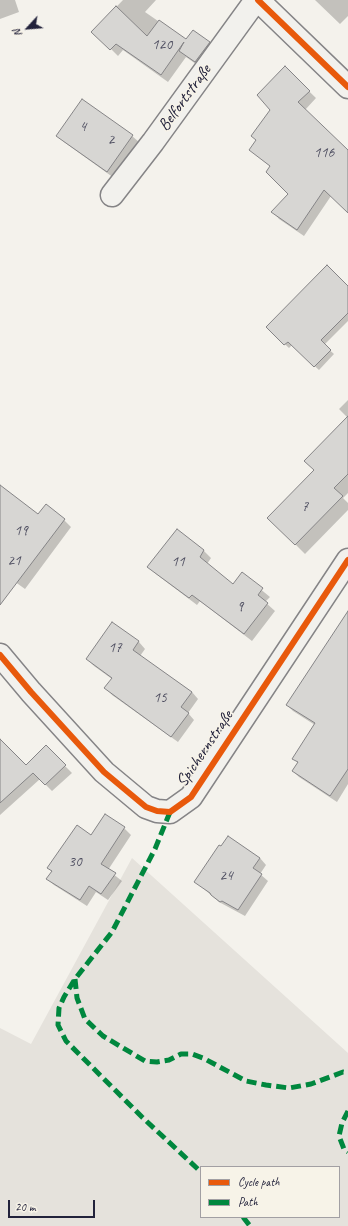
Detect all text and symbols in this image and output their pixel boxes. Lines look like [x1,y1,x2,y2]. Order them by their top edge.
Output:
north arrow [8,8,48,48]
text: N [9,27,25,39]
house number: 120 [152,36,172,54]
street label: Belfortstraße [154,61,216,135]
house number: 4 [80,118,86,136]
house number: 2 [108,131,114,149]
house number: 116 [314,144,334,162]
house number: 7 [302,498,308,516]
house number: 19 [14,522,28,540]
house number: 21 [7,552,21,570]
house number: 11 [171,553,185,571]
house number: 9 [237,598,243,616]
house number: 17 [108,639,122,657]
house number: 15 [153,689,167,707]
street label: Spichernstraße [172,707,238,791]
house number: 30 [68,853,82,871]
house number: 24 [219,867,233,885]
legend [200,1166,340,1218]
text: Cycle path [238,1174,280,1190]
scale bar [10,1192,97,1218]
text: Path [238,1194,258,1210]
text: 20 m [15,1199,35,1215]

